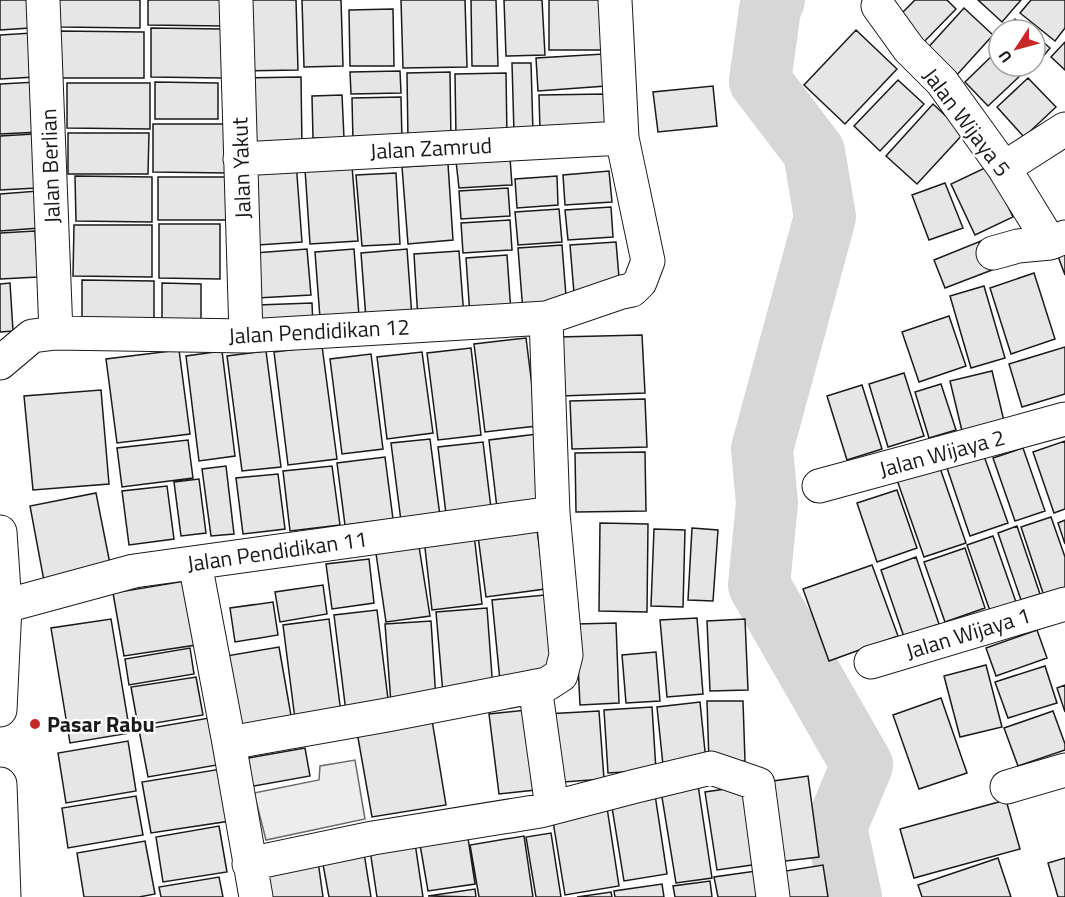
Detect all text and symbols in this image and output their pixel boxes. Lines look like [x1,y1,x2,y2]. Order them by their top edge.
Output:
north arrow [987,18,1047,78]
text: U [992,46,1018,68]
street label: Jalan Wijaya 5 [915,60,1019,184]
street label: Jalan Berlian [31,108,69,224]
street label: Jalan Yakut [222,116,260,219]
street label: Jalan Zamrud [369,128,493,168]
street label: Jalan Pendidikan 12 [227,309,411,353]
street label: Jalan Wijaya 2 [875,420,1009,486]
street label: Jalan Pendidikan 11 [185,522,369,580]
street label: Jalan Wijaya 1 [901,598,1035,668]
place label: Pasar Rabu [47,707,155,741]
marker: Pasar Rabu [28,717,42,731]

